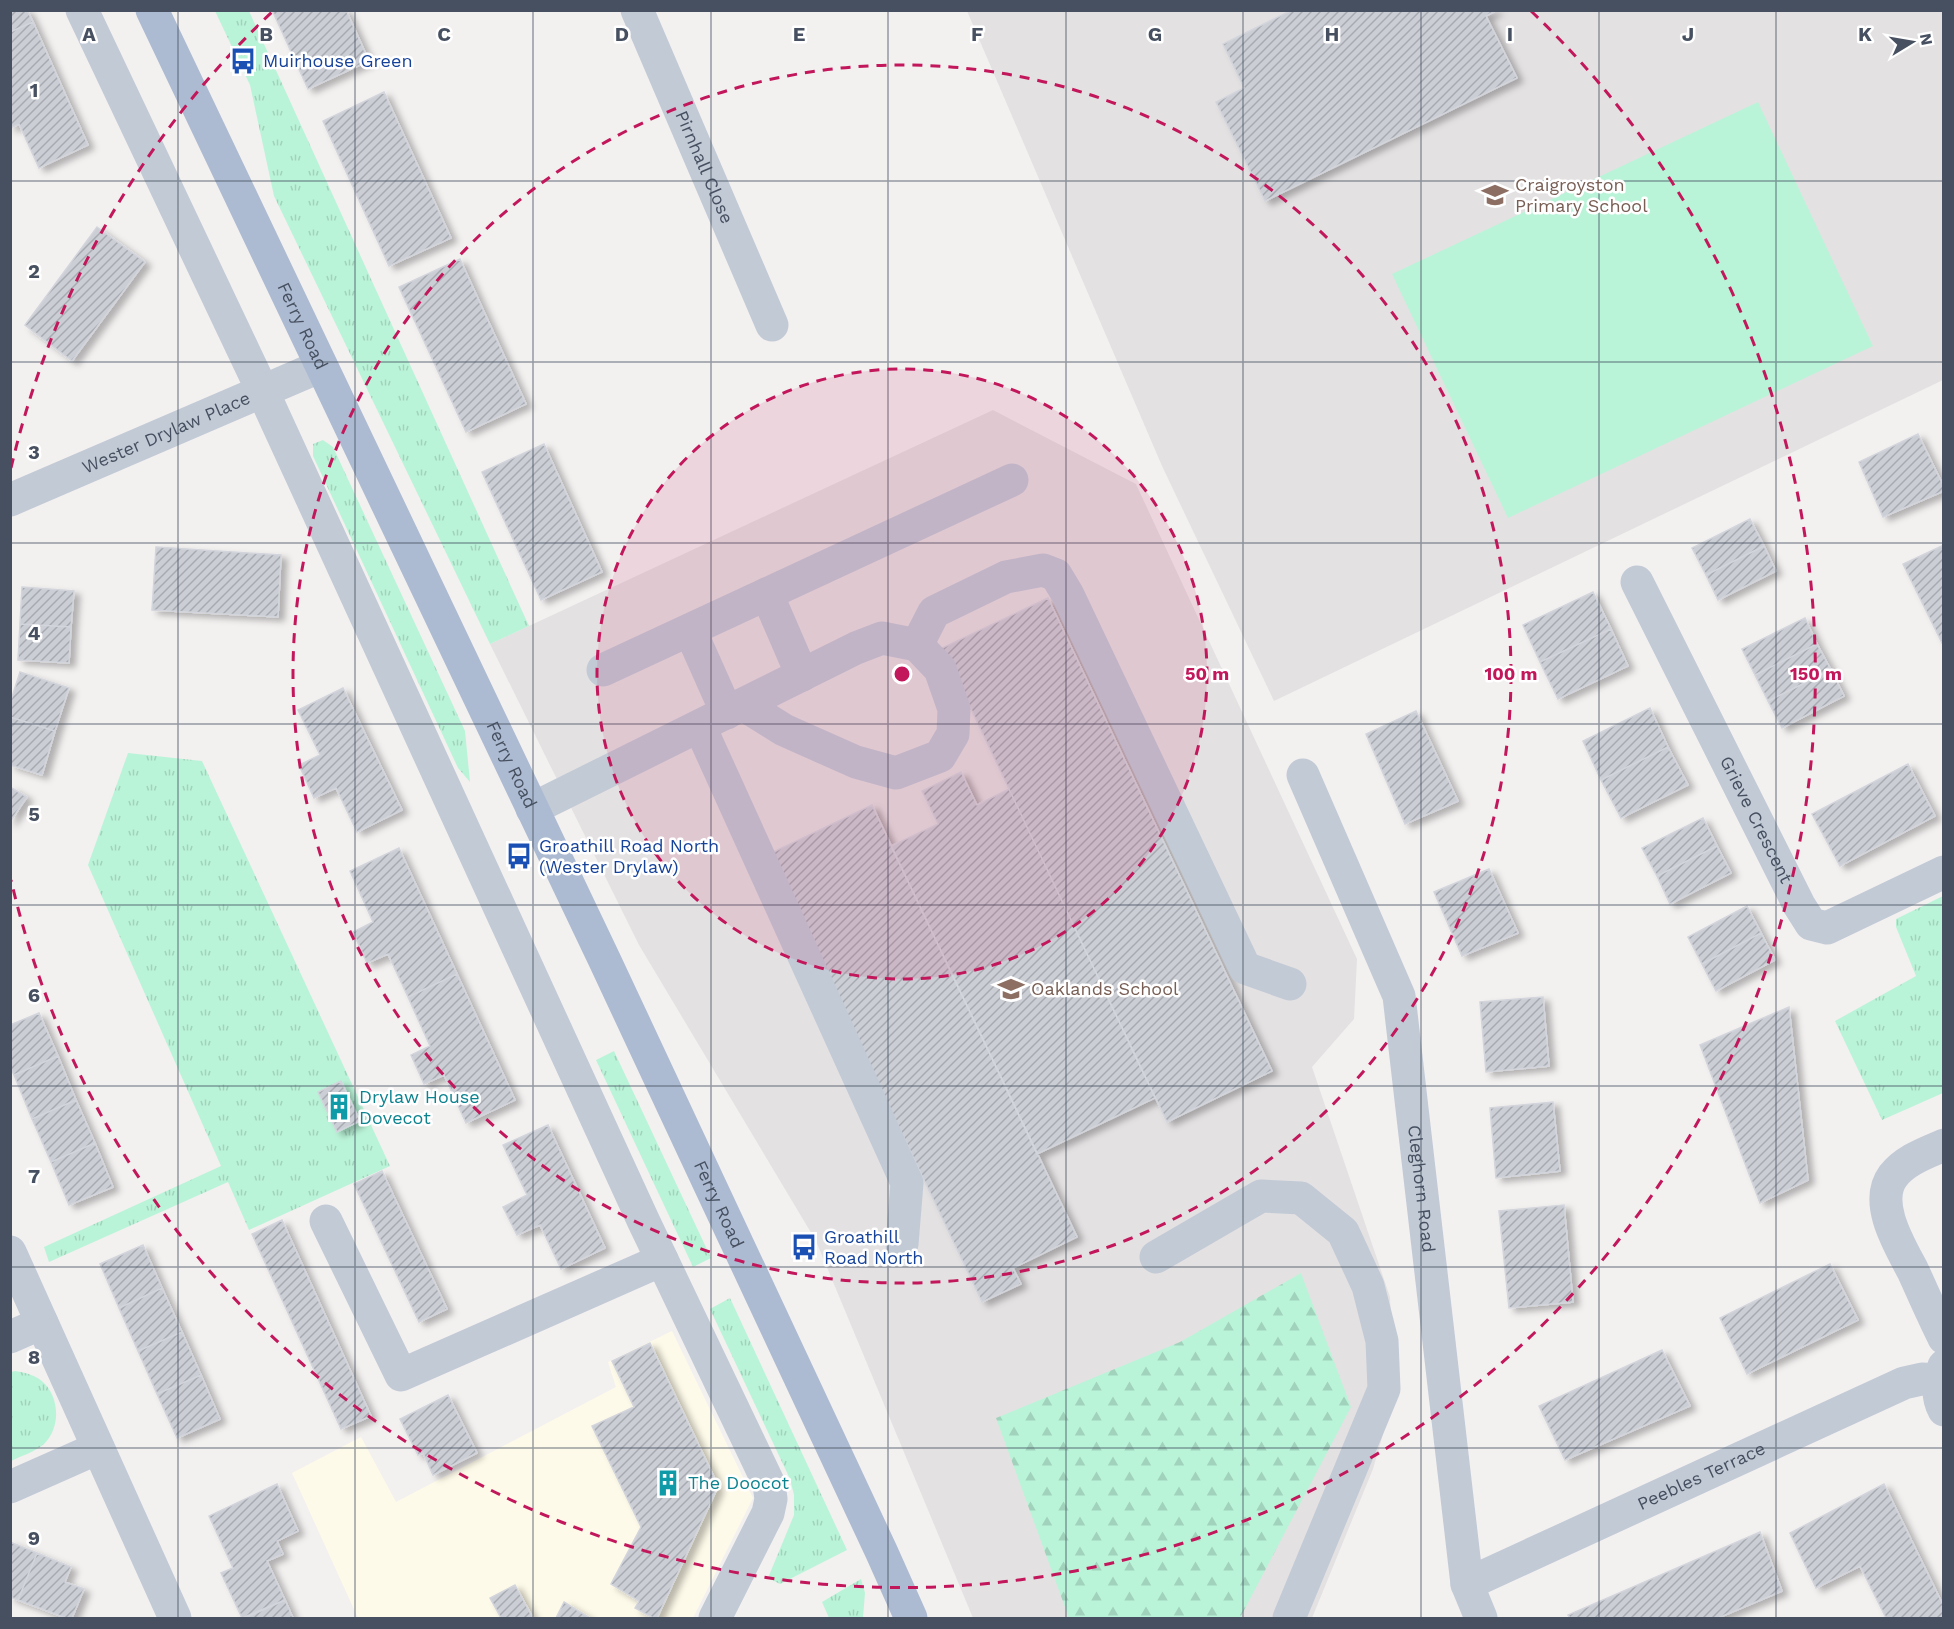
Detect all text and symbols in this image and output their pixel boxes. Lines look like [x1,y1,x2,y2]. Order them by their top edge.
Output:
north arrow [1882,12,1942,72]
text: A [82,22,96,46]
text: B [259,22,273,46]
text: C [437,22,451,46]
text: D [615,22,629,46]
text: E [793,22,805,46]
text: F [971,22,983,46]
text: G [1148,22,1162,46]
text: H [1325,22,1339,46]
text: I [1507,22,1513,46]
text: J [1682,22,1694,46]
text: K [1858,22,1872,46]
text: N [1916,32,1937,47]
bus stop icon: Muirhouse Green [228,46,258,76]
place label: Muirhouse Green [263,50,413,71]
text: 1 [30,78,38,102]
street label: Pirnhall Close [671,107,738,227]
place label: Craigroyston Primary School [1515,174,1648,216]
school or university icon: Craigroyston Primary School [1480,180,1510,210]
text: 2 [28,259,40,283]
street label: Ferry Road [273,279,333,373]
street label: Wester Drylaw Place [79,387,253,478]
text: 3 [28,440,40,464]
text: 4 [28,621,41,645]
text: 50 m [1185,663,1229,684]
text: 100 m [1484,663,1538,684]
text: 150 m [1790,663,1842,684]
centre of rings [892,664,912,684]
street label: Ferry Road [482,718,542,812]
street label: Grieve Crescent [1716,752,1798,887]
text: 5 [28,802,40,826]
place label: Groathill Road North (Wester Drylaw) [539,835,719,877]
bus stop icon: Groathill Road North (Wester Drylaw) [504,841,534,871]
school or university icon: Oaklands School [996,974,1026,1004]
place label: Oaklands School [1031,978,1179,999]
text: 6 [28,983,40,1007]
place label: Drylaw House Dovecot [359,1086,480,1128]
building icon: Drylaw House Dovecot [324,1092,354,1122]
street label: Cleghorn Road [1404,1124,1440,1254]
street label: Ferry Road [690,1157,749,1251]
text: 7 [28,1164,40,1188]
place label: Groathill Road North [824,1226,923,1268]
bus stop icon: Groathill Road North [789,1232,819,1262]
text: 8 [28,1345,40,1369]
street label: Peebles Terrace [1634,1437,1768,1514]
building icon: The Doocot [653,1468,683,1498]
place label: The Doocot [688,1472,789,1493]
text: 9 [28,1526,40,1550]

